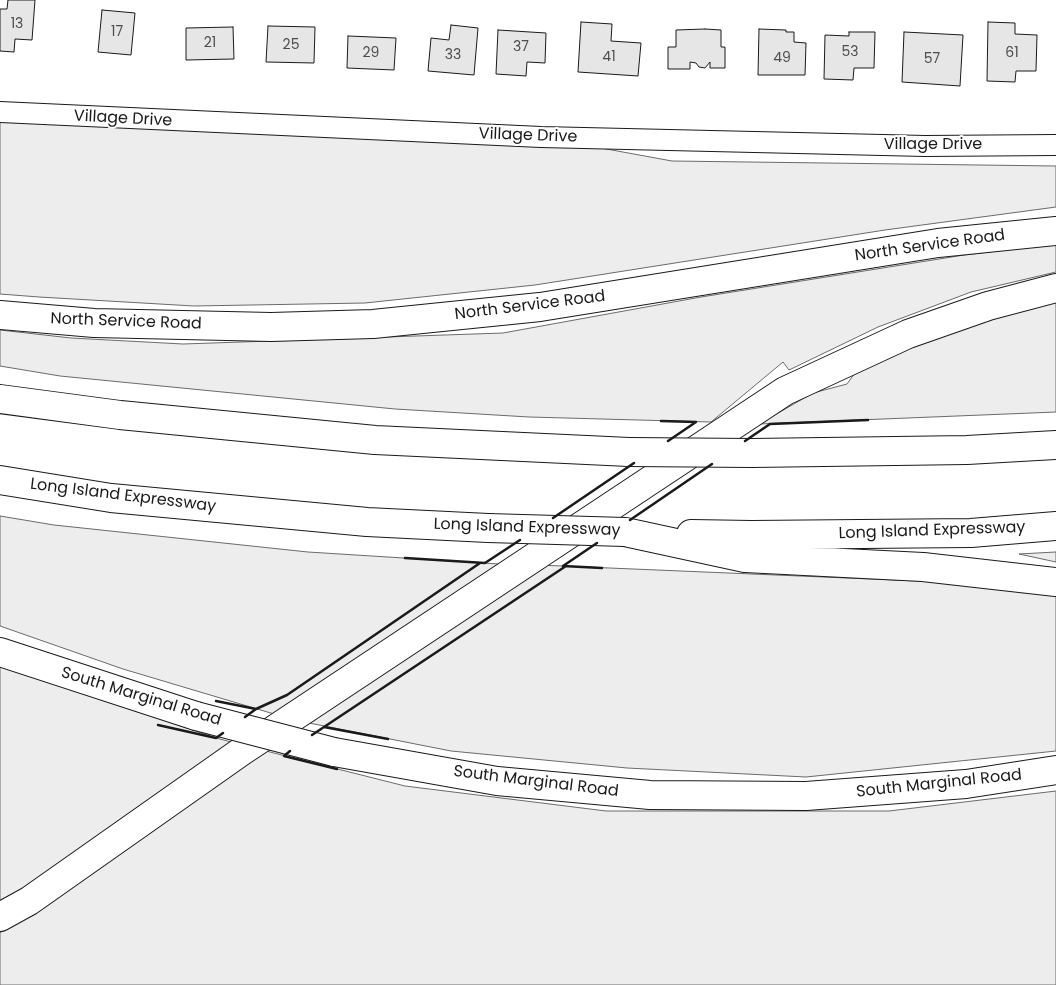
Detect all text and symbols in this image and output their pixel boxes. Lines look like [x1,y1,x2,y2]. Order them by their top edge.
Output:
house number: 13 [11,16,23,32]
house number: 17 [111,24,123,40]
house number: 21 [204,35,216,51]
house number: 25 [283,37,299,53]
house number: 37 [513,39,529,55]
house number: 53 [841,44,859,60]
house number: 29 [363,45,379,61]
house number: 61 [1005,45,1019,61]
house number: 33 [445,47,461,63]
house number: 41 [602,49,616,65]
house number: 49 [773,50,791,66]
house number: 57 [924,51,940,67]
street label: Village Drive [73,107,173,131]
street label: Village Drive [478,125,578,147]
street label: Village Drive [884,135,982,155]
street label: North Service Road [854,226,1006,266]
street label: North Service Road [454,287,606,325]
street label: North Service Road [50,310,202,334]
street label: Long Island Expressway [29,475,217,517]
street label: Long Island Expressway [433,515,621,541]
street label: Long Island Expressway [838,518,1026,544]
street label: South Marginal Road [59,663,223,731]
street label: South Marginal Road [452,762,620,802]
street label: South Marginal Road [855,766,1023,802]

